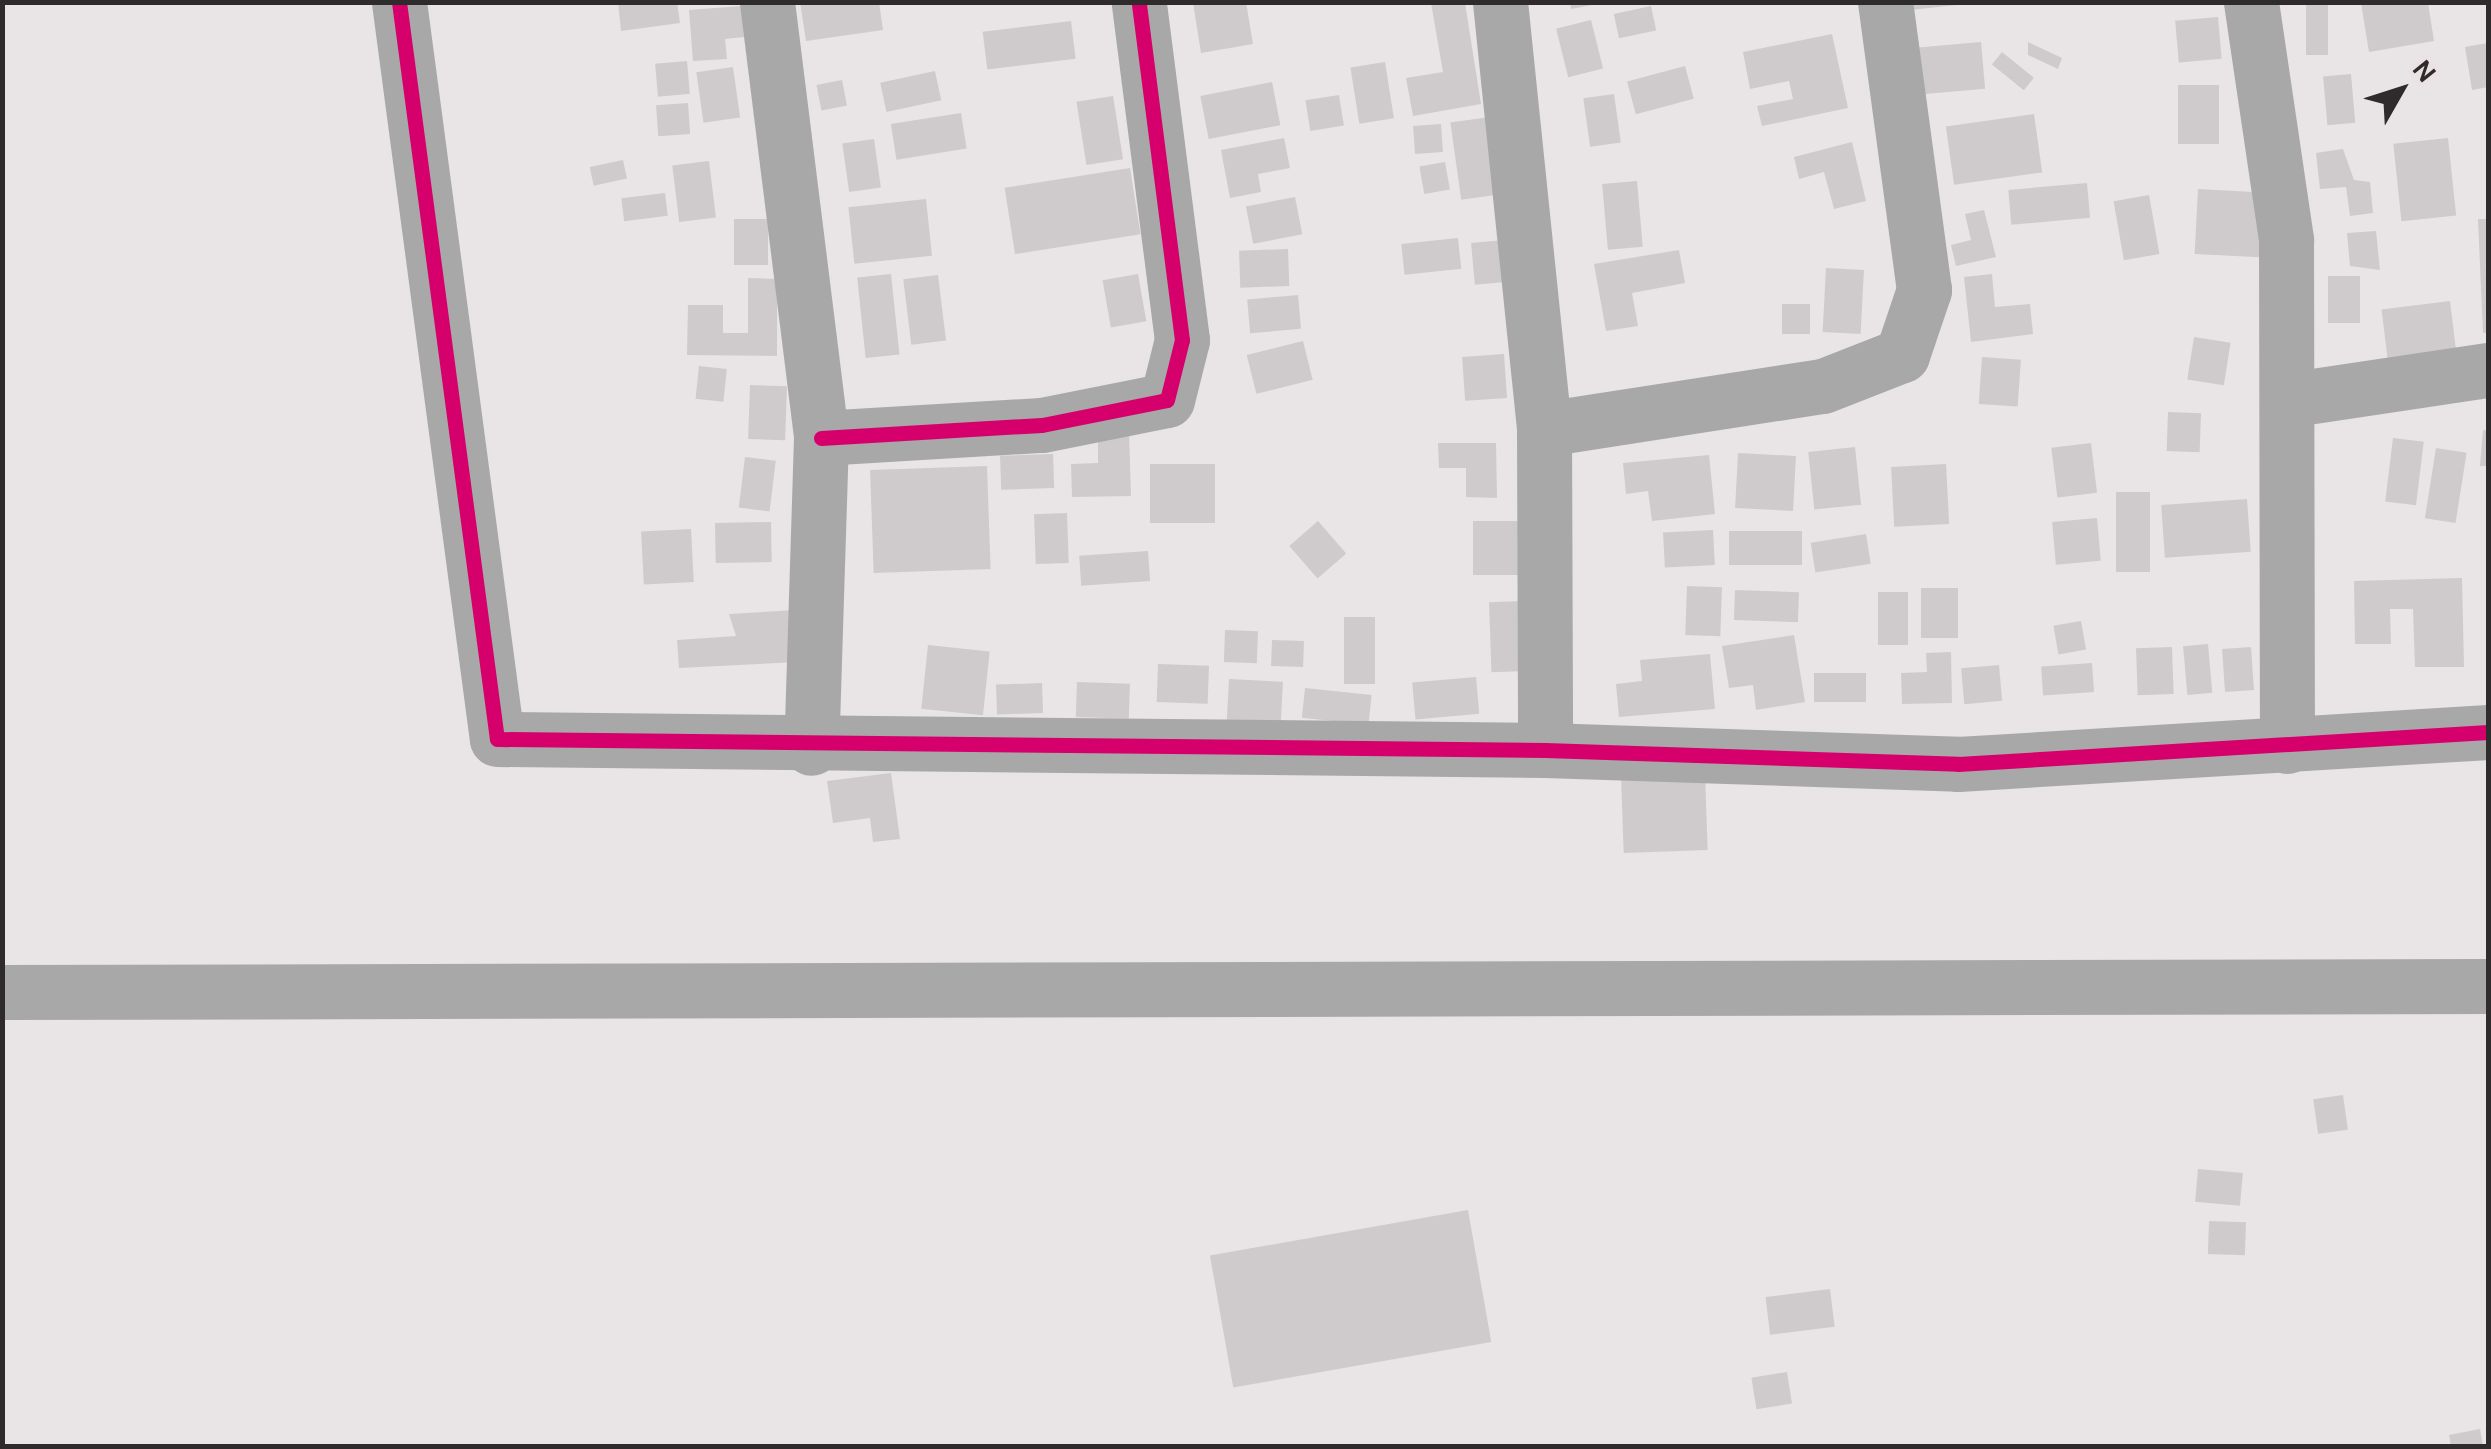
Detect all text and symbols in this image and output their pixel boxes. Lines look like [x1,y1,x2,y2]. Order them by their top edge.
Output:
north arrow [2351,40,2451,140]
text: N [2406,53,2444,89]

